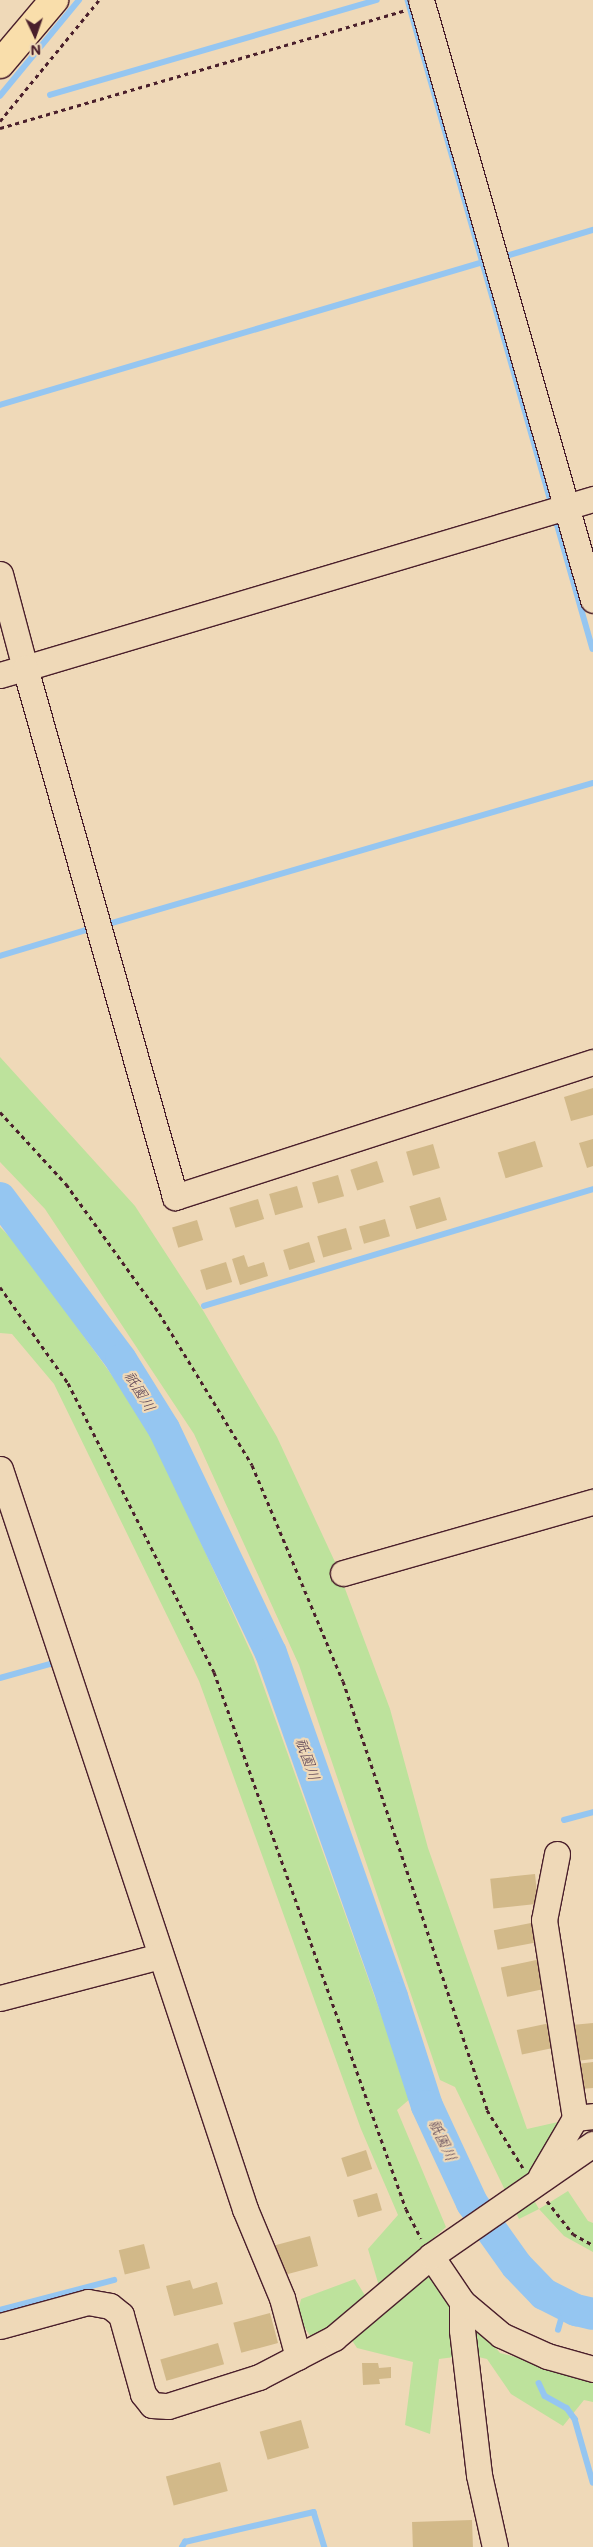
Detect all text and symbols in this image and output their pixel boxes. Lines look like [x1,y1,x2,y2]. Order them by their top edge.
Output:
north arrow [10,10,60,60]
text: N [30,41,42,60]
water label: 祇園川 [121,1367,159,1415]
water label: 祇園川 [292,1735,324,1783]
water label: 祇園川 [425,2116,461,2164]

